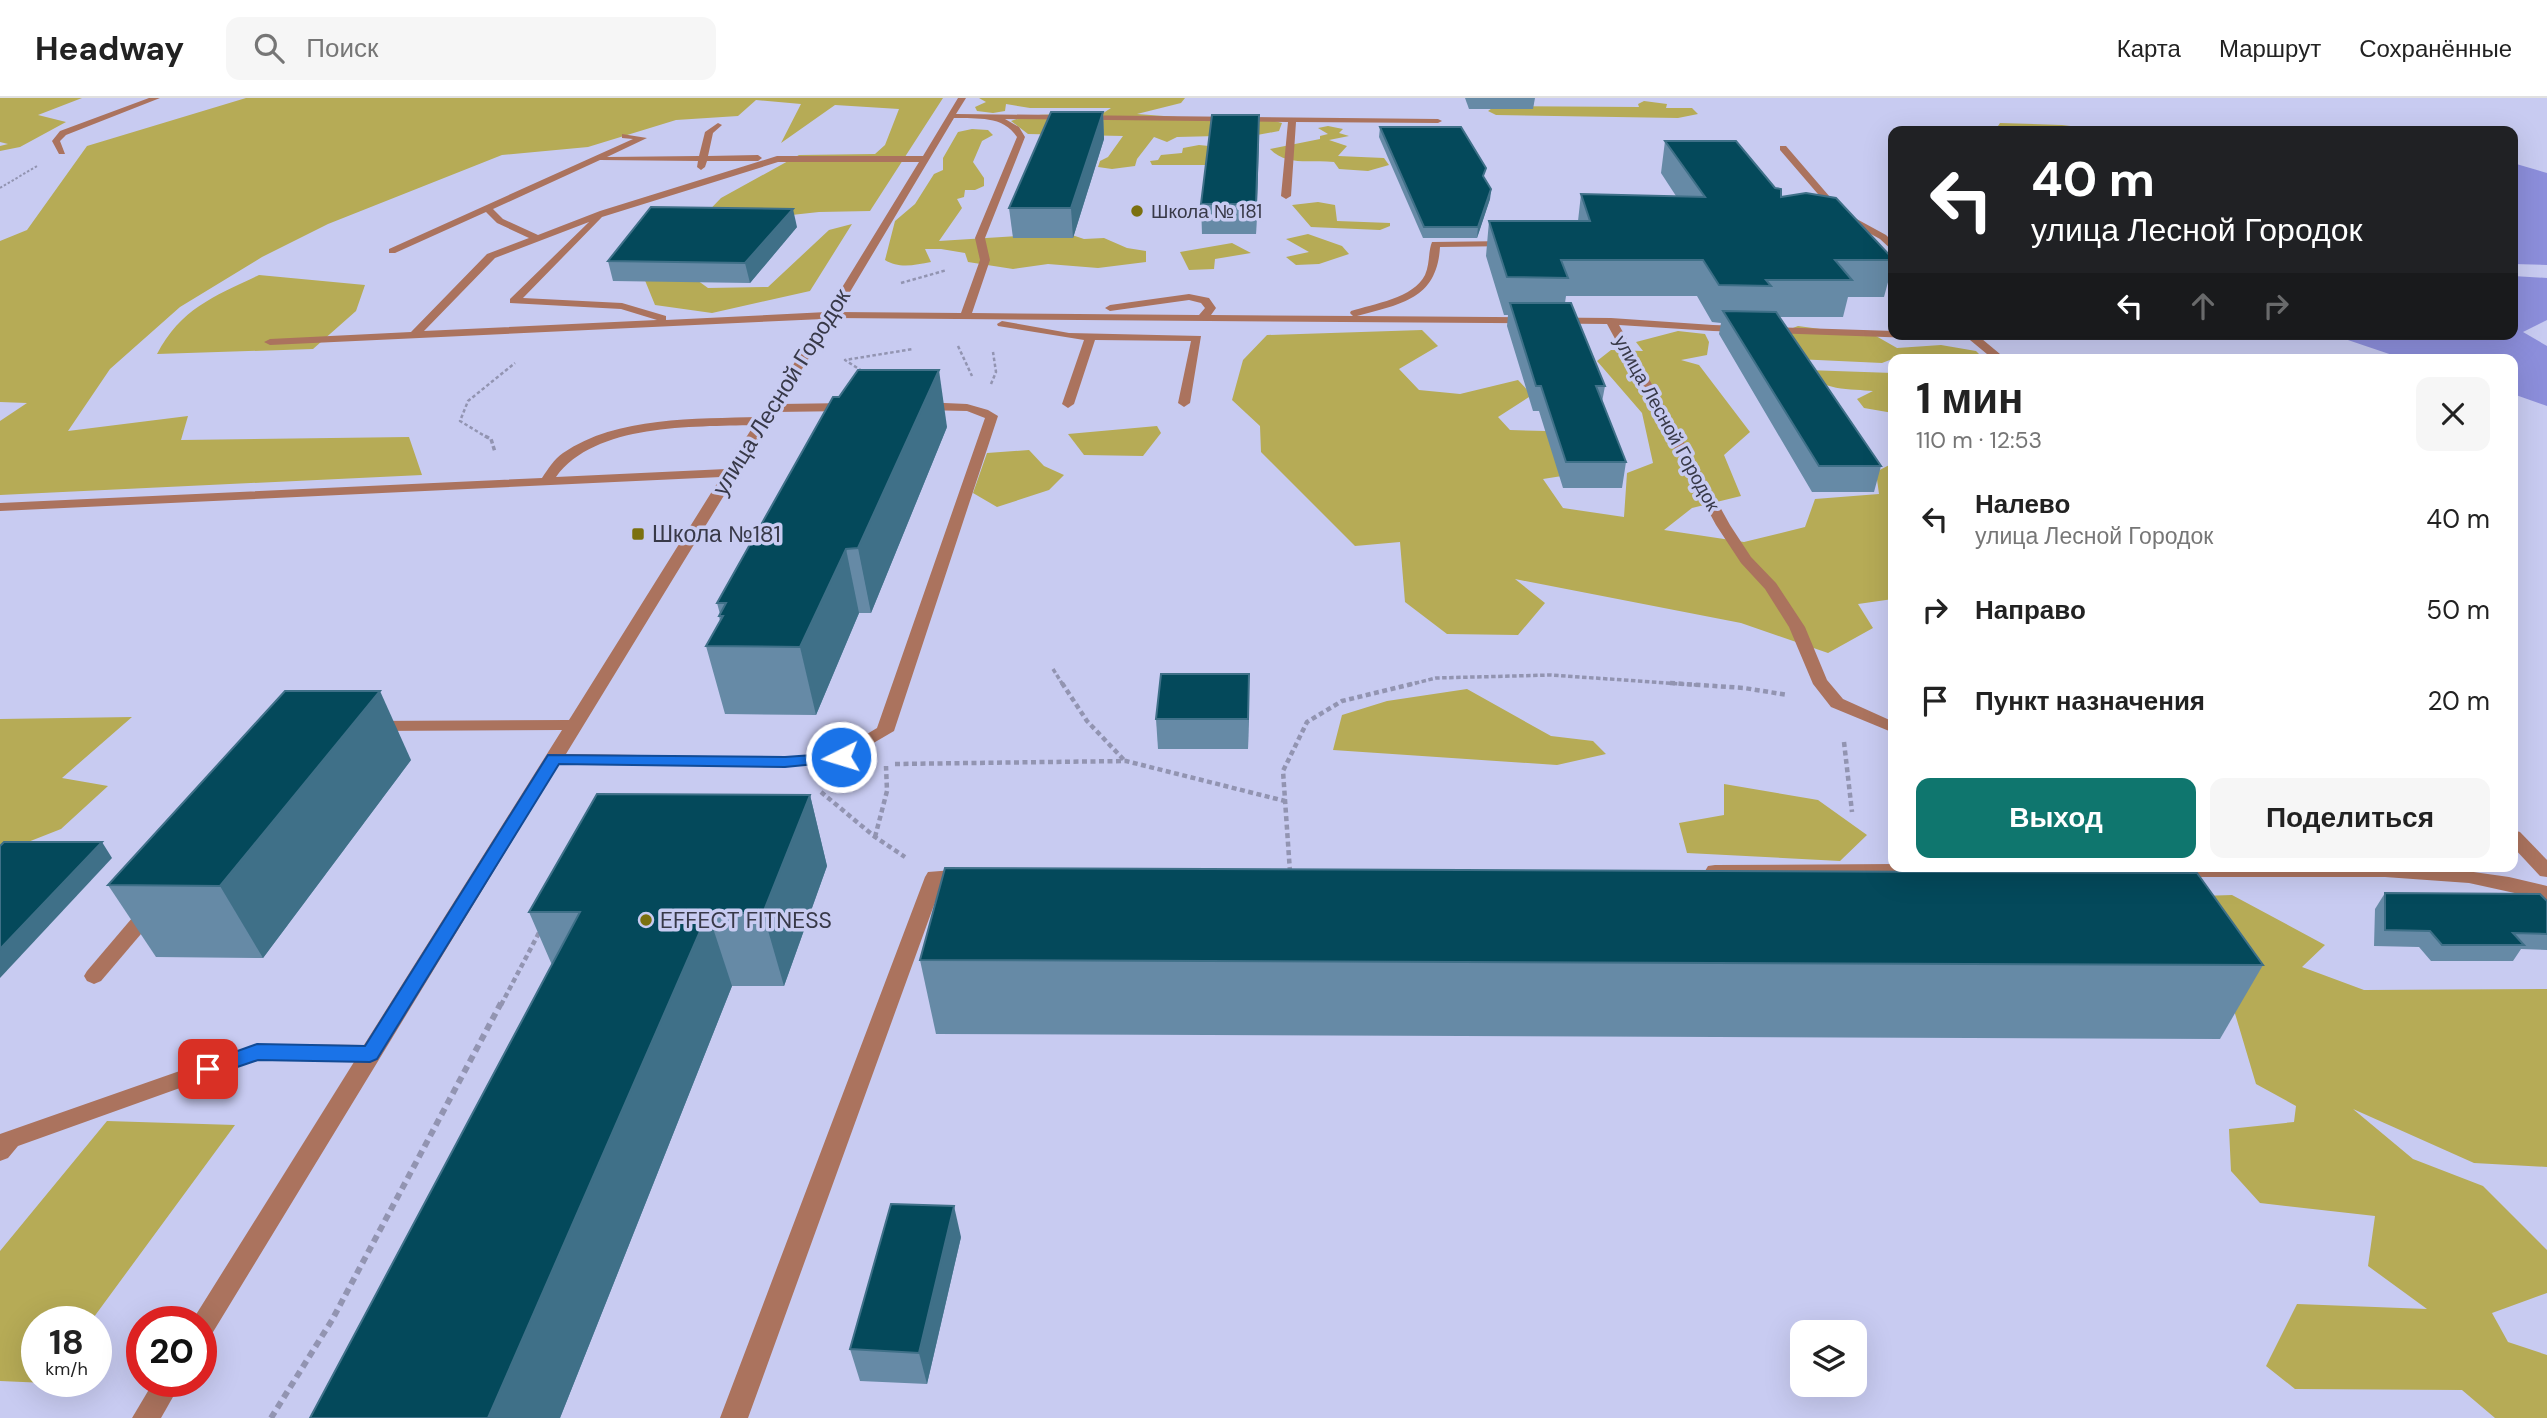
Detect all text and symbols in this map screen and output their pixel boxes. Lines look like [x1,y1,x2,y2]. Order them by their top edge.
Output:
search box [226,17,716,80]
text: Headway [35,27,184,70]
icon: search [250,29,288,67]
text: Поиск [306,31,378,65]
text: Карта [2117,33,2181,64]
text: Маршрут [2219,33,2321,64]
text: Сохранённые [2359,33,2512,64]
text: 40 m [2031,147,2155,211]
icon: left [1916,154,2007,245]
place label: Школа № 181 [1151,199,1262,224]
marker: Школа № 181 [1129,203,1145,219]
text: улица Лесной Городок [2031,209,2362,251]
street label: улица Лесной Городок [705,282,857,501]
icon: left [2111,287,2149,325]
icon: ahead [2184,287,2222,325]
icon: right [2257,287,2295,325]
street label: улица Лесной Городок [1608,331,1726,516]
text: 1 мин [1916,371,2023,426]
button: close [2416,377,2490,451]
text: 110 m · 12:53 [1916,425,2042,455]
text: Налево [1975,487,2070,521]
icon: left [1916,500,1954,538]
text: 40 m [2426,502,2490,536]
place label: Школа №181 [652,519,781,549]
text: улица Лесной Городок [1975,521,2213,551]
marker: Школа №181 [630,526,646,542]
icon: right [1916,591,1954,629]
text: Направо [1975,593,2086,627]
text: 50 m [2426,593,2490,627]
icon: arrive [1916,682,1954,720]
text: Пункт назначения [1975,684,2205,718]
text: 20 m [2427,684,2490,718]
position arrow [804,720,878,794]
button: Выход [1916,778,2196,858]
button: Поделиться [2210,778,2490,858]
place label: EFFECT FITNESS [660,905,832,935]
marker: EFFECT FITNESS [638,912,654,928]
pin [178,1039,238,1099]
icon: arrive [189,1050,227,1088]
speed limit sign: 20 [126,1306,217,1397]
text: 18 [49,1319,84,1365]
map controls [1790,1320,1867,1397]
button: layers [1790,1320,1867,1397]
text: km/h [45,1357,88,1381]

